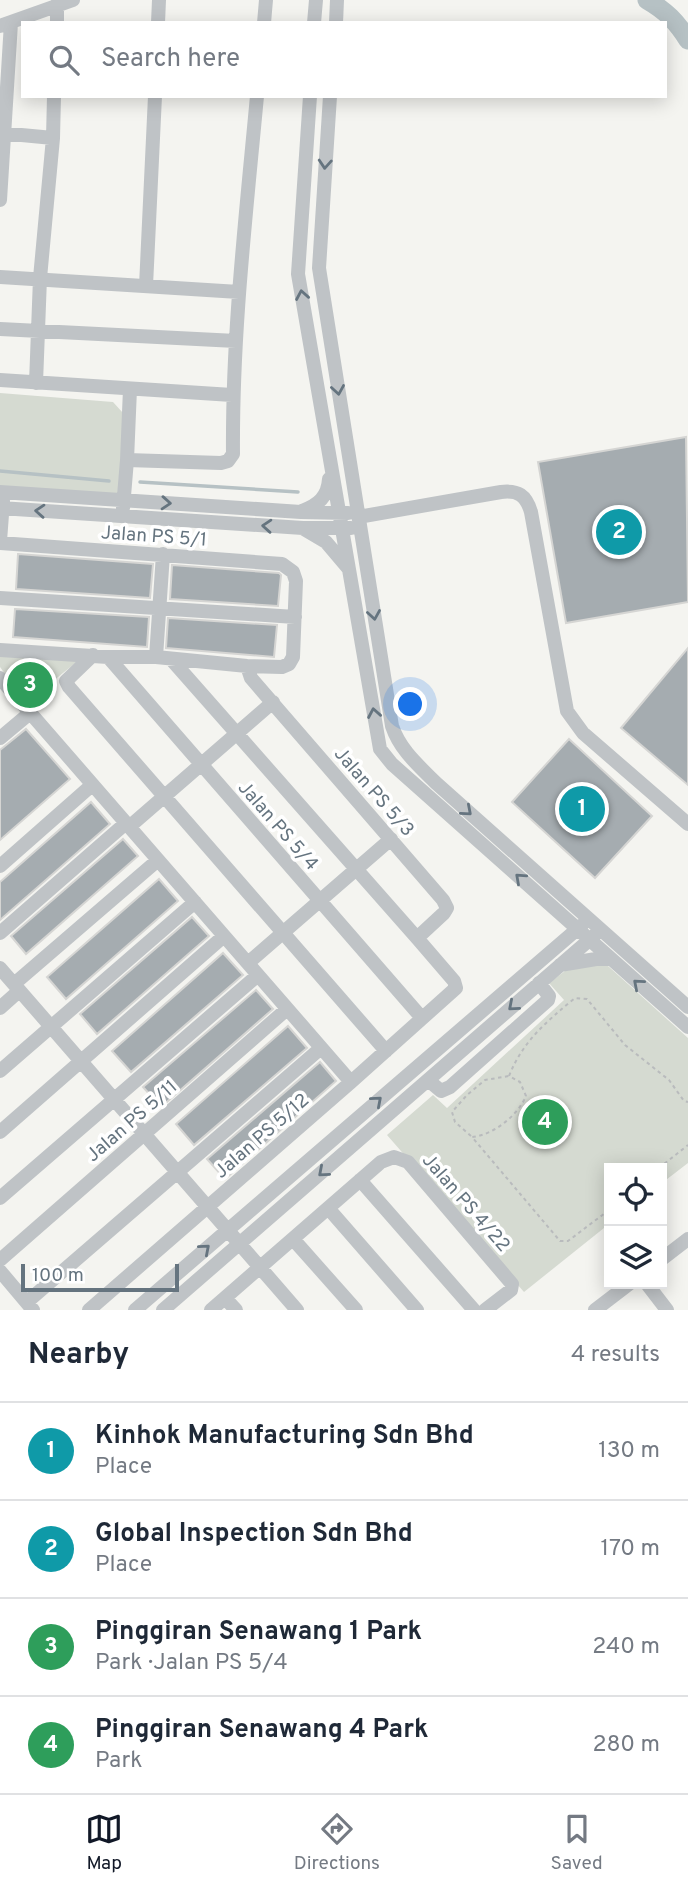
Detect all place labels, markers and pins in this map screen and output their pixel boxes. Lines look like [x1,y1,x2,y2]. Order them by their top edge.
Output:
pin: 2 [596,506,642,558]
pin: 3 [7,659,53,711]
pin: 1 [559,783,605,835]
pin: 4 [522,1096,568,1148]

